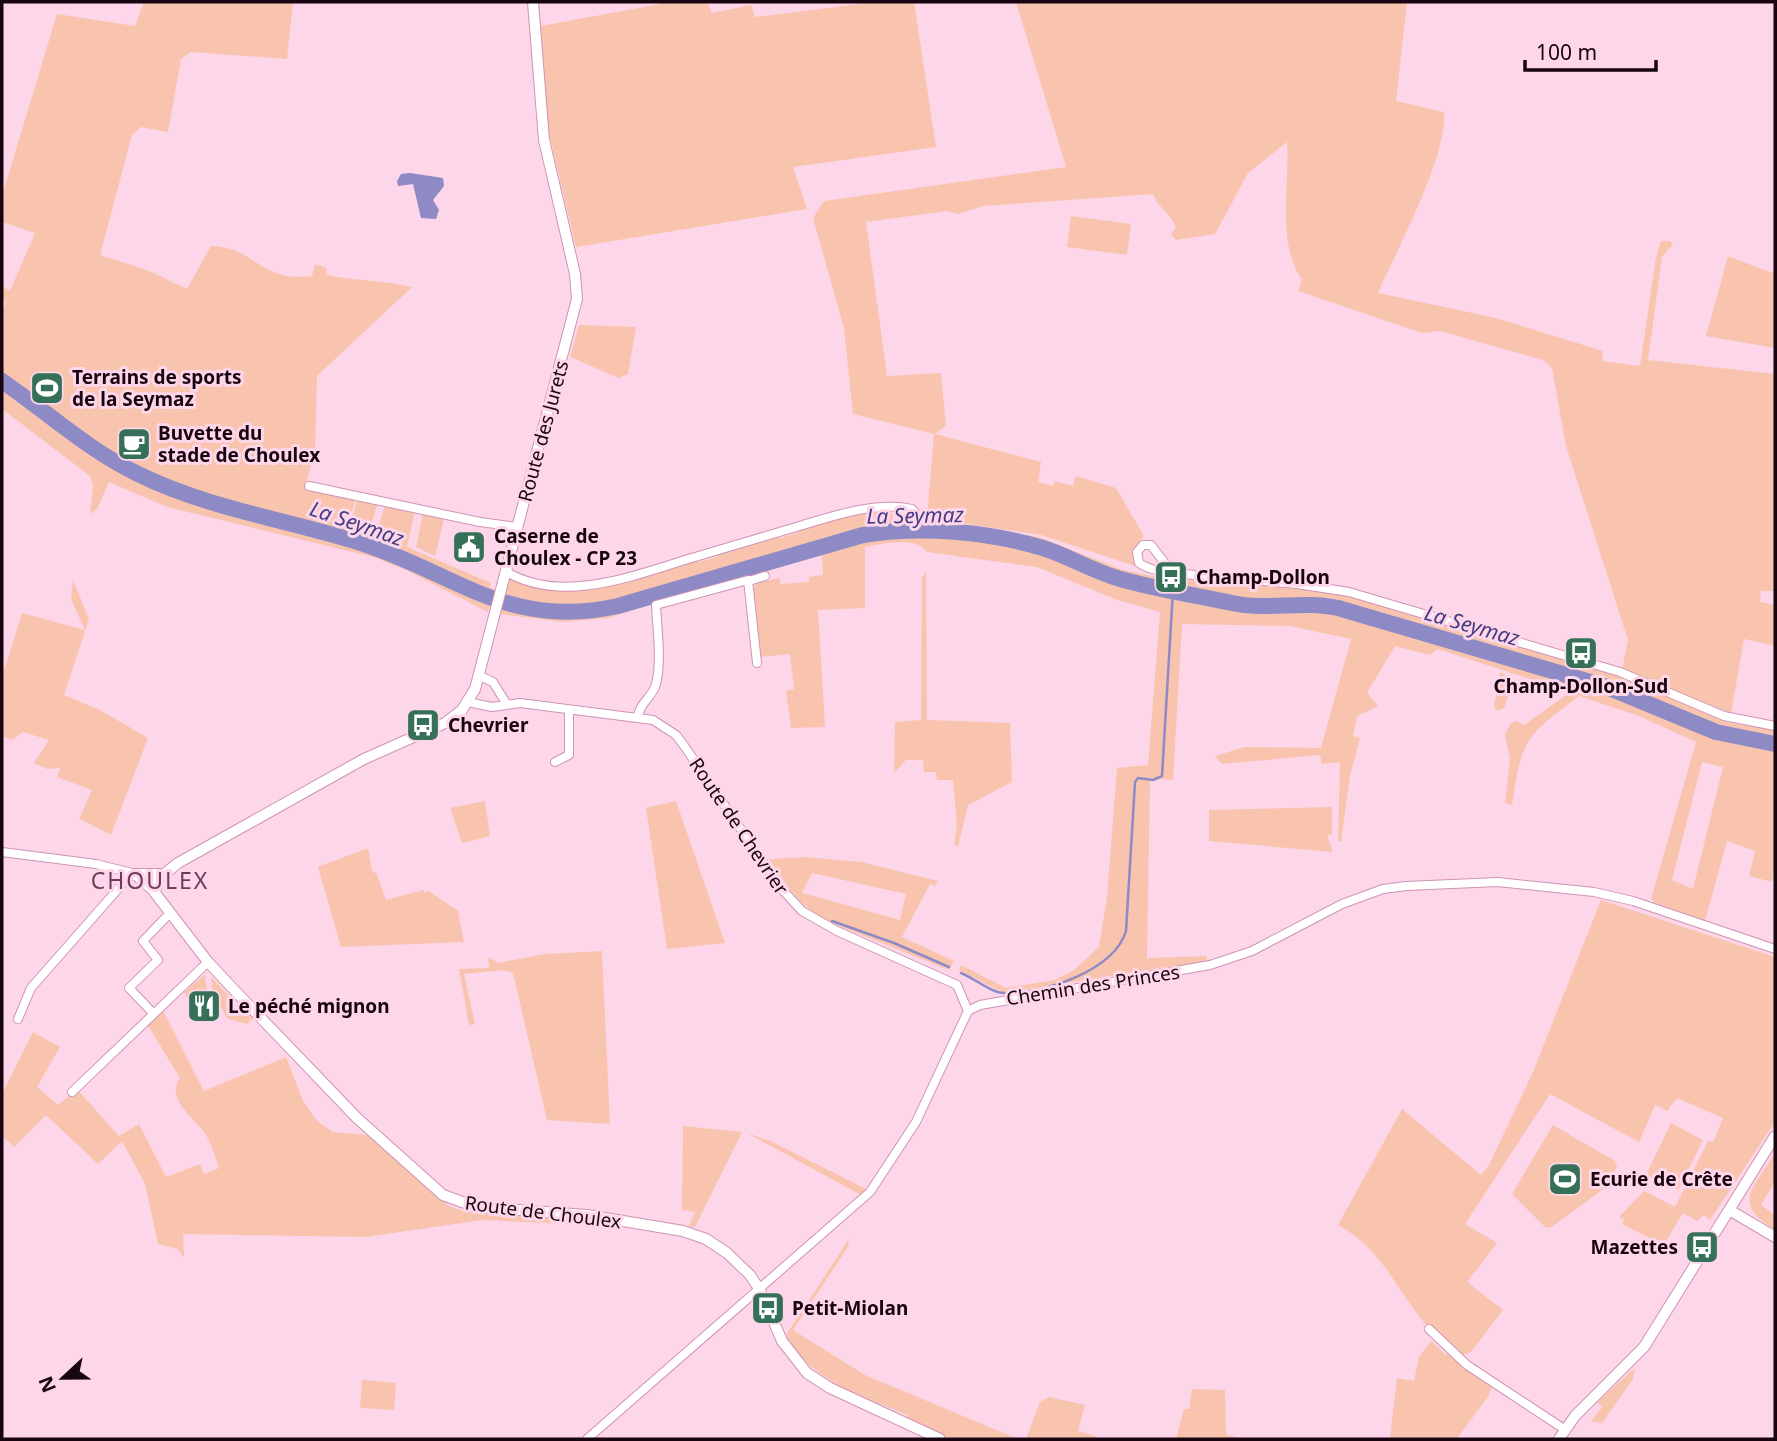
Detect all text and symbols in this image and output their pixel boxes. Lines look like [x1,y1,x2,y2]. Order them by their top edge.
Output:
scale bar [1525,28,1656,72]
text: 100 m [1536,38,1597,66]
street label: Route des Jurets [512,358,574,504]
place label: Terrains de sports de la Seymaz [72,364,241,412]
sports icon: Terrains de sports de la Seymaz [28,369,66,407]
place label: Buvette du stade de Choulex [158,420,320,468]
cafe icon: Buvette du stade de Choulex [115,425,153,463]
water label: La Seymaz [306,494,408,552]
water label: La Seymaz [866,500,965,530]
place label: Caserne de Choulex - CP 23 [494,523,637,571]
public building icon: Caserne de Choulex - CP 23 [450,528,488,566]
bus stop icon: Champ-Dollon [1152,558,1190,596]
place label: Champ-Dollon [1196,564,1330,590]
water label: La Seymaz [1421,598,1523,652]
bus stop icon: Champ-Dollon-Sud [1562,634,1600,672]
place label: Champ-Dollon-Sud [1494,673,1668,699]
bus stop icon: Chevrier [404,706,442,744]
place label: Chevrier [448,712,529,738]
street label: Route de Chevrier [683,752,795,900]
district label: CHOULEX [91,864,209,896]
street label: Chemin des Princes [1004,958,1182,1012]
restaurant icon: Le péché mignon [185,987,223,1025]
place label: Le péché mignon [228,993,389,1019]
sports icon: Ecurie de Crête [1546,1160,1584,1198]
place label: Ecurie de Crête [1590,1166,1733,1192]
street label: Route de Choulex [463,1190,623,1234]
bus stop icon: Mazettes [1683,1228,1721,1266]
place label: Mazettes [1591,1234,1678,1260]
bus stop icon: Petit-Miolan [749,1289,787,1327]
place label: Petit-Miolan [792,1295,908,1321]
north arrow [28,1343,98,1413]
text: N [32,1372,62,1396]

